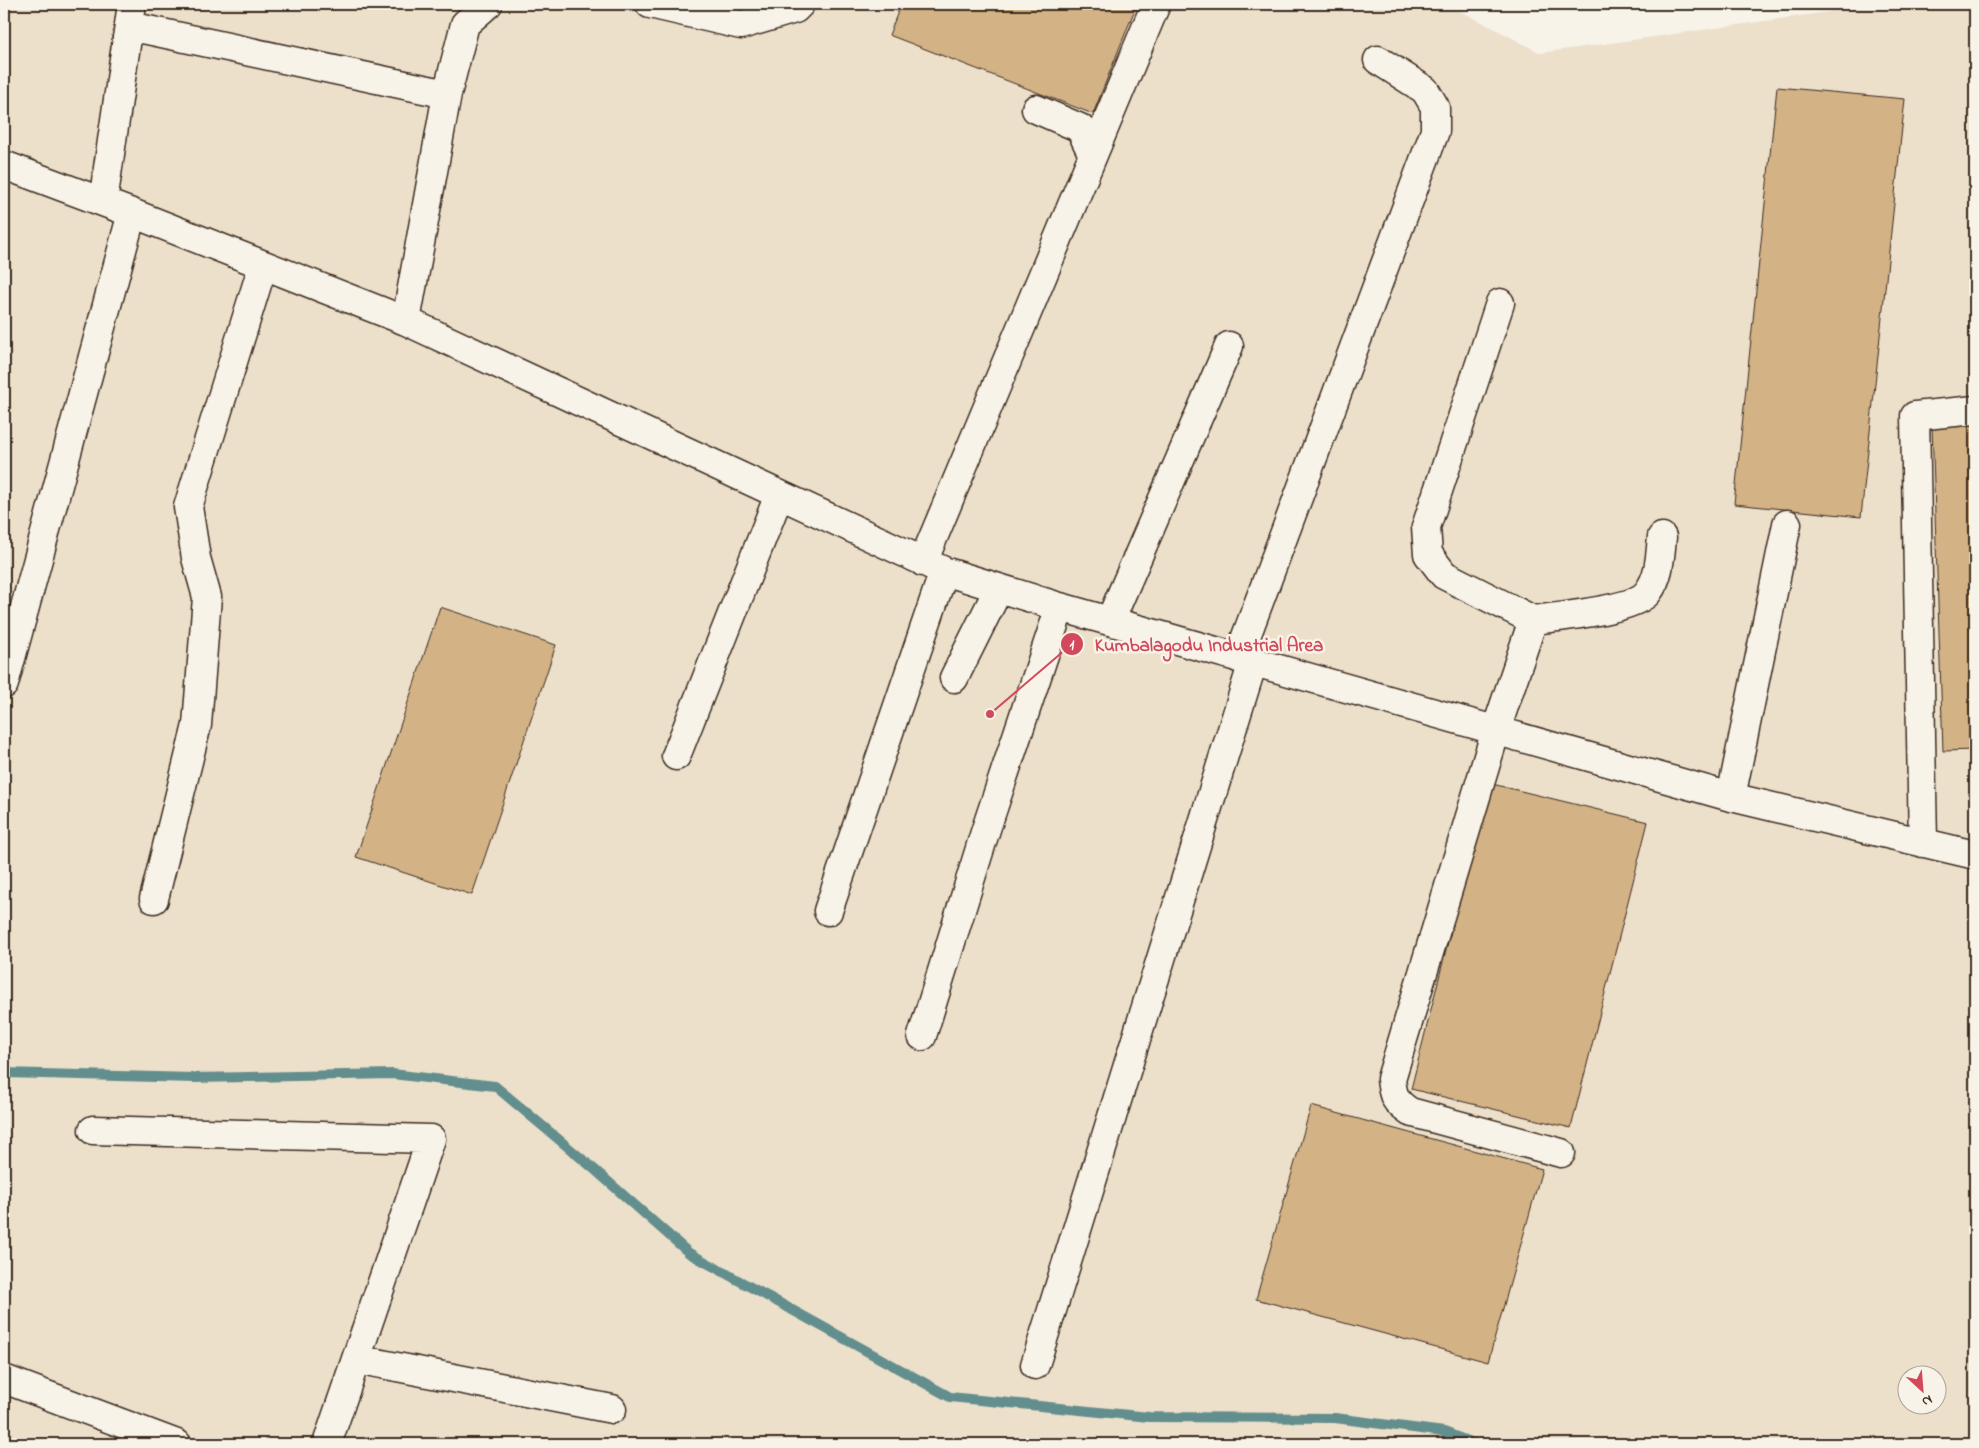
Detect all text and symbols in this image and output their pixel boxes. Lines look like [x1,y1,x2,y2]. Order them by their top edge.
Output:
callout: Kumbalagodu Industrial Area [1060,627,1333,661]
text: Kumbalagodu Industrial Area [1095,633,1323,662]
text: 1 [1070,634,1075,656]
north arrow [1896,1366,1946,1416]
text: N [1918,1389,1936,1412]

